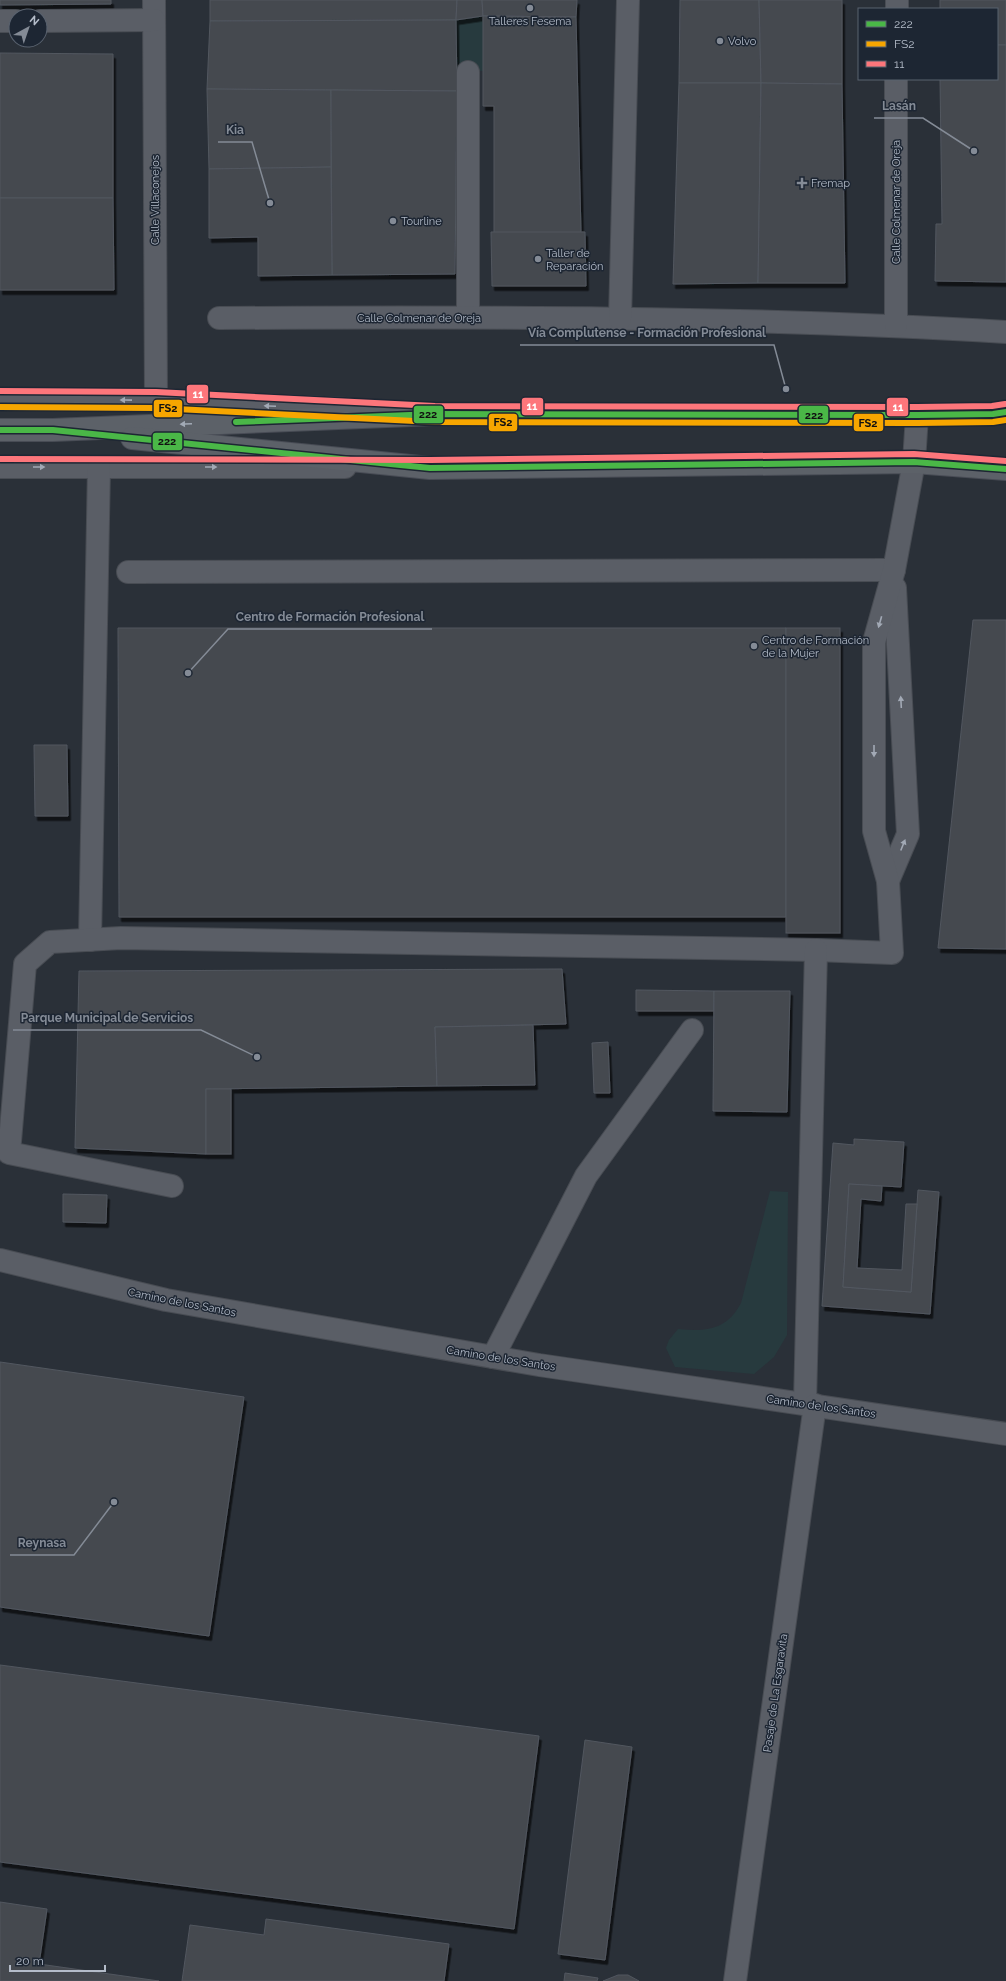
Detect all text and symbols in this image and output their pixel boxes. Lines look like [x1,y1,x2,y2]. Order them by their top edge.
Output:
marker: Talleres Fesema [525,3,535,13]
north arrow [8,8,48,48]
legend [858,8,998,80]
text: N [27,13,42,28]
place label: Talleres Fesema [489,15,571,28]
text: 222 [894,17,913,31]
place label: Volvo [728,35,757,48]
marker: Volvo [715,36,725,46]
text: FS2 [894,37,914,51]
text: 11 [894,57,904,71]
callout: Lasán [874,94,923,118]
text: Lasán [882,99,916,113]
callout: Kia [218,118,252,142]
text: Kia [226,123,244,137]
street label: Calle Colmenar de Oreja [890,140,903,264]
street label: Calle Villaconejos [149,155,162,245]
marker: Fremap [796,177,808,189]
place label: Fremap [811,177,850,190]
place label: Tourline [401,215,442,228]
marker: Tourline [388,216,398,226]
place label: Taller de Reparación [546,247,603,273]
marker: Taller de Reparación [533,254,543,264]
street label: Calle Colmenar de Oreja [357,312,481,325]
callout: Vía Complutense - Formación Profesional [520,321,774,345]
text: Vía Complutense - Formación Profesional [528,326,766,340]
line badge: 11 [186,384,209,404]
text: 11 [193,388,204,401]
one-way arrow [119,397,132,403]
line badge: 11 [521,397,544,416]
line badge: 11 [886,397,909,417]
line badge: FS2 [153,399,183,418]
text: 11 [527,400,538,413]
text: 11 [893,401,904,414]
text: FS2 [158,402,178,415]
one-way arrow [264,402,276,409]
line badge: 222 [413,405,444,424]
line badge: 222 [798,405,829,424]
text: 222 [419,408,437,421]
text: 222 [805,409,823,422]
line badge: FS2 [488,413,518,432]
line badge: FS2 [853,413,884,432]
text: FS2 [493,416,513,429]
text: FS2 [858,417,878,430]
one-way arrow [180,421,192,428]
line badge: 222 [152,432,183,451]
text: 222 [158,435,176,448]
one-way arrow [33,464,46,470]
one-way arrow [205,464,218,470]
callout: Centro de Formación Profesional [228,605,432,629]
text: Centro de Formación Profesional [236,610,424,624]
one-way arrow [877,616,883,628]
place label: Centro de Formación de la Mujer [762,634,869,660]
marker: Centro de Formación de la Mujer [749,641,759,651]
one-way arrow [898,695,904,708]
one-way arrow [871,745,877,758]
one-way arrow [900,839,906,851]
callout: Parque Municipal de Servicios [13,1006,201,1030]
text: Parque Municipal de Servicios [21,1011,193,1025]
street label: Camino de los Santos [127,1286,237,1319]
street label: Camino de los Santos [446,1343,556,1374]
street label: Camino de los Santos [766,1392,876,1421]
callout: Reynasa [10,1531,74,1555]
text: Reynasa [18,1536,66,1550]
street label: Pasaje de La Esgaravita [761,1633,790,1753]
scale bar [10,1947,105,1973]
text: 20 m [16,1954,44,1968]

